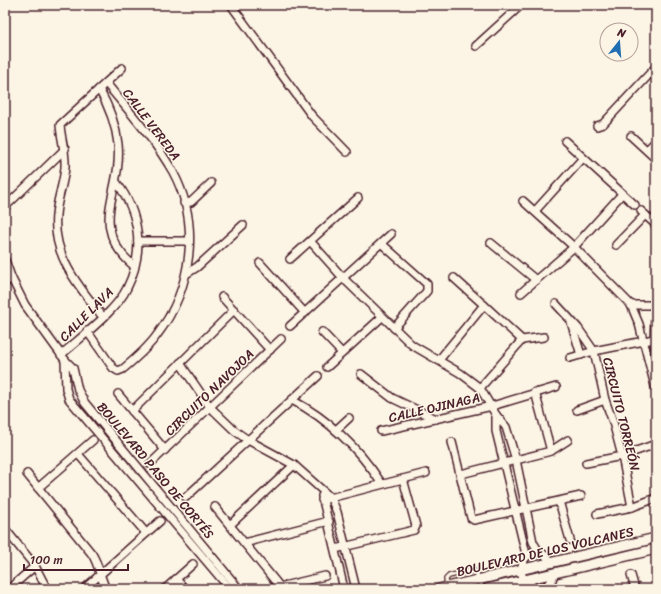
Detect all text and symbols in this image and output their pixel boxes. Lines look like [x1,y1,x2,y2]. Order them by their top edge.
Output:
north arrow [599,22,639,62]
text: N [614,22,629,43]
street label: CALLE VEREDA [117,83,187,165]
street label: CALLE LAVA [53,281,119,347]
street label: CIRCUITO NAVOJOA [159,343,259,441]
street label: CIRCUITO TORREÓN [596,355,647,473]
street label: CALLE OJINAGA [386,386,482,429]
street label: BOULEVARD PASO DE CORTÉS [91,397,220,544]
street label: BOULEVARD DE LOS VOLCANES [454,520,636,583]
scale bar [24,546,128,572]
text: 100 m [30,549,63,571]

